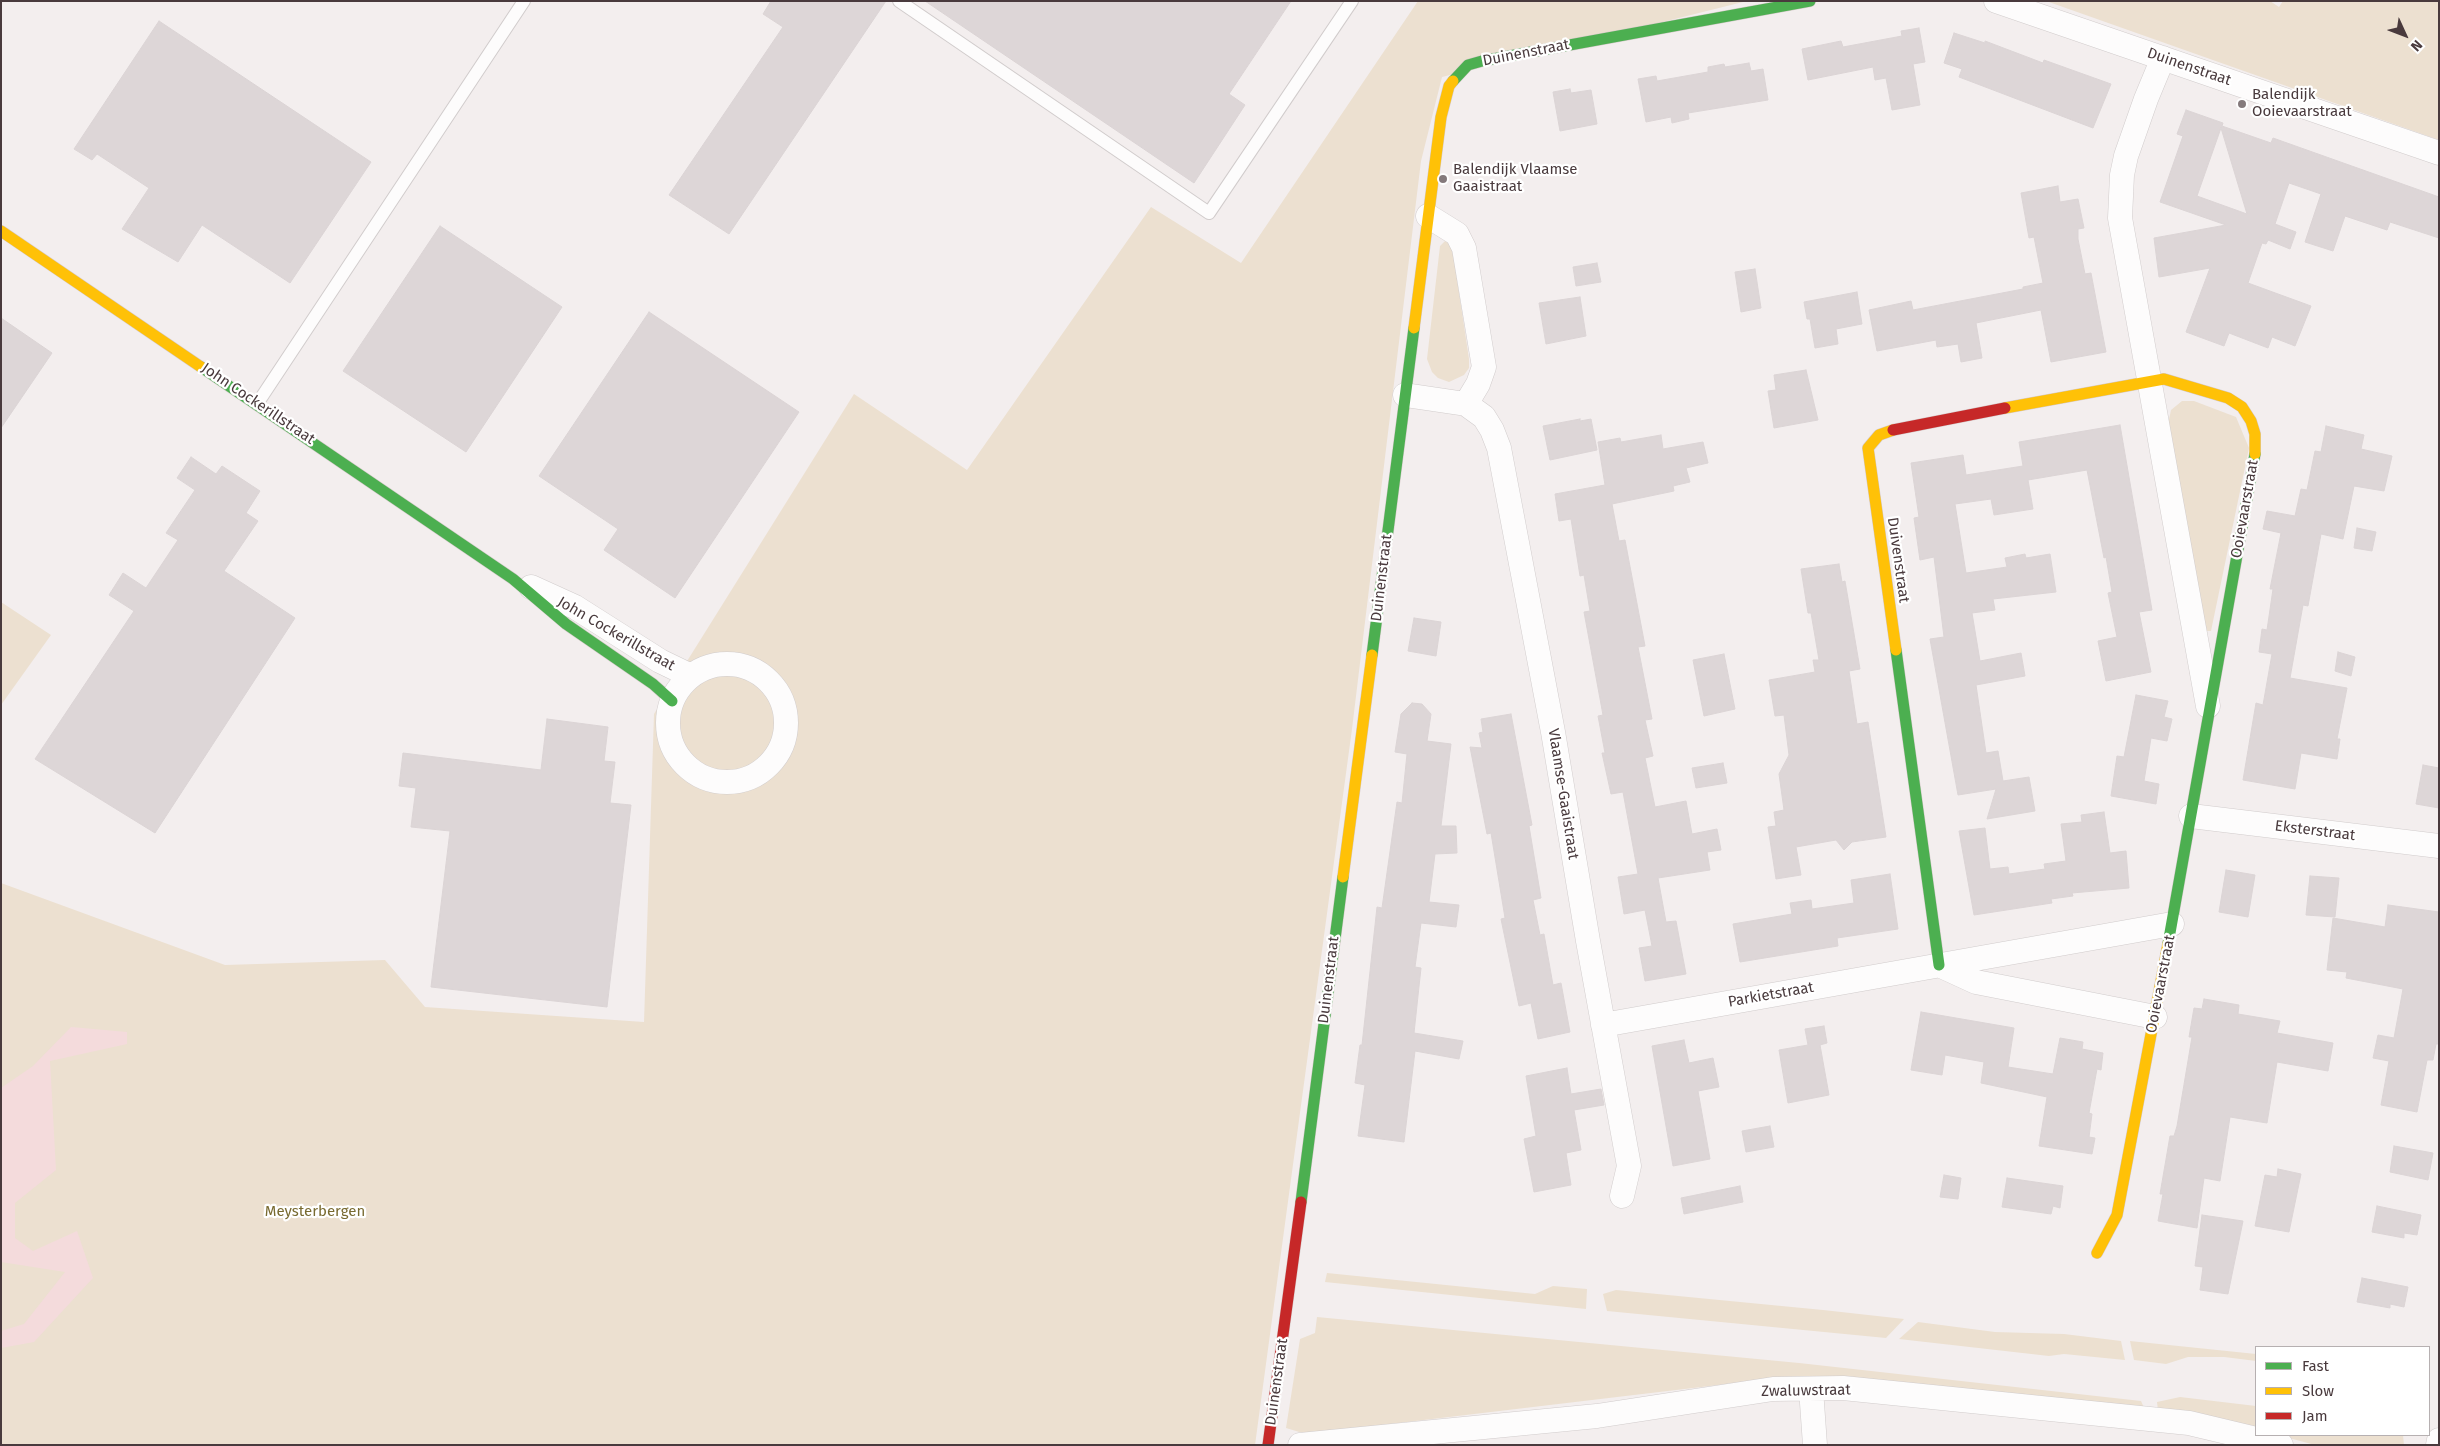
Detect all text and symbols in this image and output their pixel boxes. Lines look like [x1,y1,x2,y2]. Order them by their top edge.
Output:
north arrow [2380,10,2430,60]
street label: Duinenstraat [1481,36,1571,70]
text: N [2407,36,2426,55]
street label: Duinenstraat [2145,44,2233,90]
place label: Balendijk Ooievaarstraat [2252,86,2352,121]
marker: Balendijk Ooievaarstraat [2236,98,2248,110]
place label: Balendijk Vlaamse Gaaistraat [1453,161,1577,196]
marker: Balendijk Vlaamse Gaaistraat [1437,173,1449,185]
street label: John Cockerillstraat [198,359,318,449]
street label: Ooievaarstraat [2227,458,2263,560]
street label: Duivenstraat [1883,516,1913,604]
street label: Duinenstraat [1368,533,1396,623]
street label: John Cockerillstraat [554,593,678,675]
street label: Vlaamse-Gaaistraat [1544,727,1582,861]
street label: Eksterstraat [2274,817,2356,845]
street label: Ooievaarstraat [2143,933,2179,1035]
street label: Duinenstraat [1315,935,1343,1025]
street label: Parkietstraat [1727,979,1815,1011]
park label: Meysterbergen [265,1203,365,1221]
street label: Duinenstraat [1262,1337,1292,1427]
legend [2255,1346,2430,1436]
text: Fast [2302,1357,2329,1375]
street label: Zwaluwstraat [1761,1381,1851,1401]
text: Slow [2302,1382,2334,1400]
text: Jam [2302,1407,2328,1425]

